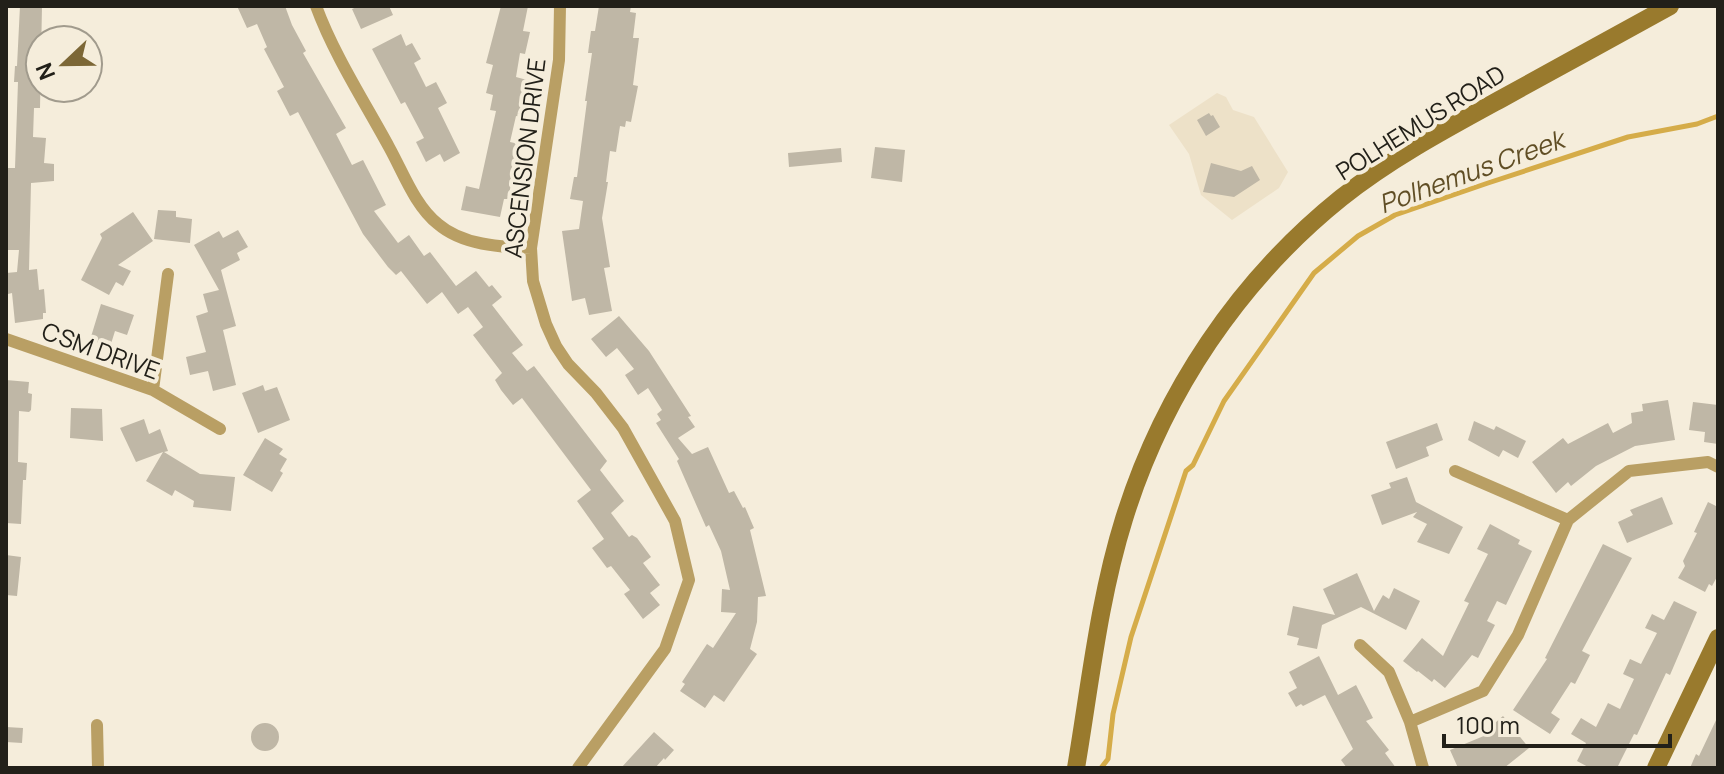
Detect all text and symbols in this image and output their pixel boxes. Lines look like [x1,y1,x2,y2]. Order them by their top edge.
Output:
north arrow [24,24,104,104]
street label: ASCENSION DRIVE [495,56,553,260]
street label: POLHEMUS ROAD [1329,57,1511,187]
text: N [29,59,62,84]
water label: Polhemus Creek [1373,119,1572,221]
street label: CSM DRIVE [38,314,164,386]
scale bar [1444,698,1670,748]
text: 100 m [1456,708,1520,741]

